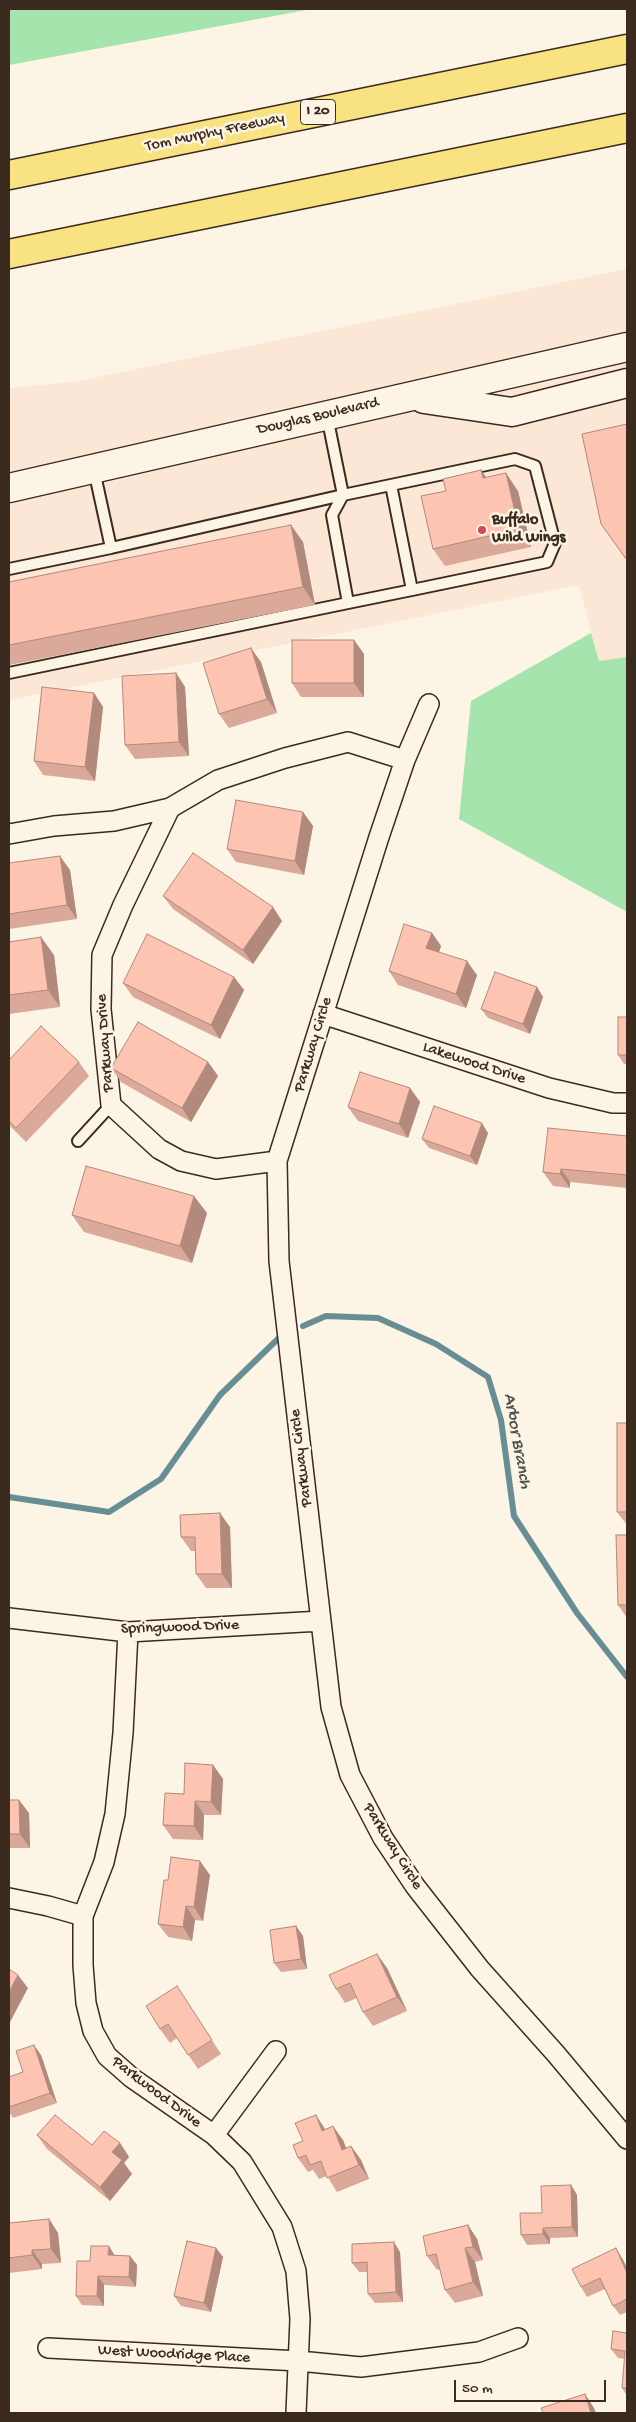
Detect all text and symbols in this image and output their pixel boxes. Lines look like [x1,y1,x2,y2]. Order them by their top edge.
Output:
road number: I 20 [300,100,336,124]
street label: Tom Murphy Freeway [144,109,286,157]
street label: Douglas Boulevard [255,394,381,440]
place label: Buffalo Wild Wings [492,511,565,549]
marker: Buffalo Wild Wings [476,524,488,536]
street label: Parkway Drive [93,993,119,1093]
street label: Parkway Circle [290,995,338,1095]
street label: Lakewood Drive [420,1038,528,1090]
water label: Arbor Branch [497,1392,535,1490]
street label: Parkway Circle [286,1408,318,1508]
street label: Springwood Drive [121,1616,239,1640]
street label: Parkway Circle [358,1800,426,1894]
street label: Parkwood Drive [107,2053,205,2133]
street label: West Woodridge Place [97,2341,251,2369]
scale bar [456,2370,608,2402]
text: 50 m [462,2380,493,2398]

